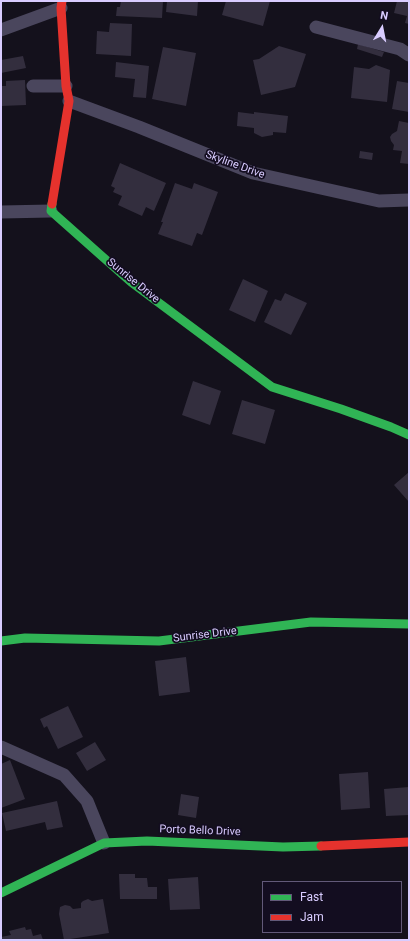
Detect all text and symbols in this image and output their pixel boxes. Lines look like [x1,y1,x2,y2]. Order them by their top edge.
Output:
north arrow [362,8,402,48]
text: N [379,9,389,23]
street label: Skyline Drive [204,148,266,182]
street label: Sunrise Drive [104,256,162,306]
street label: Sunrise Drive [172,625,238,645]
street label: Porto Bello Drive [159,823,241,839]
legend [262,881,402,933]
text: Fast [300,890,323,904]
text: Jam [300,910,324,924]

